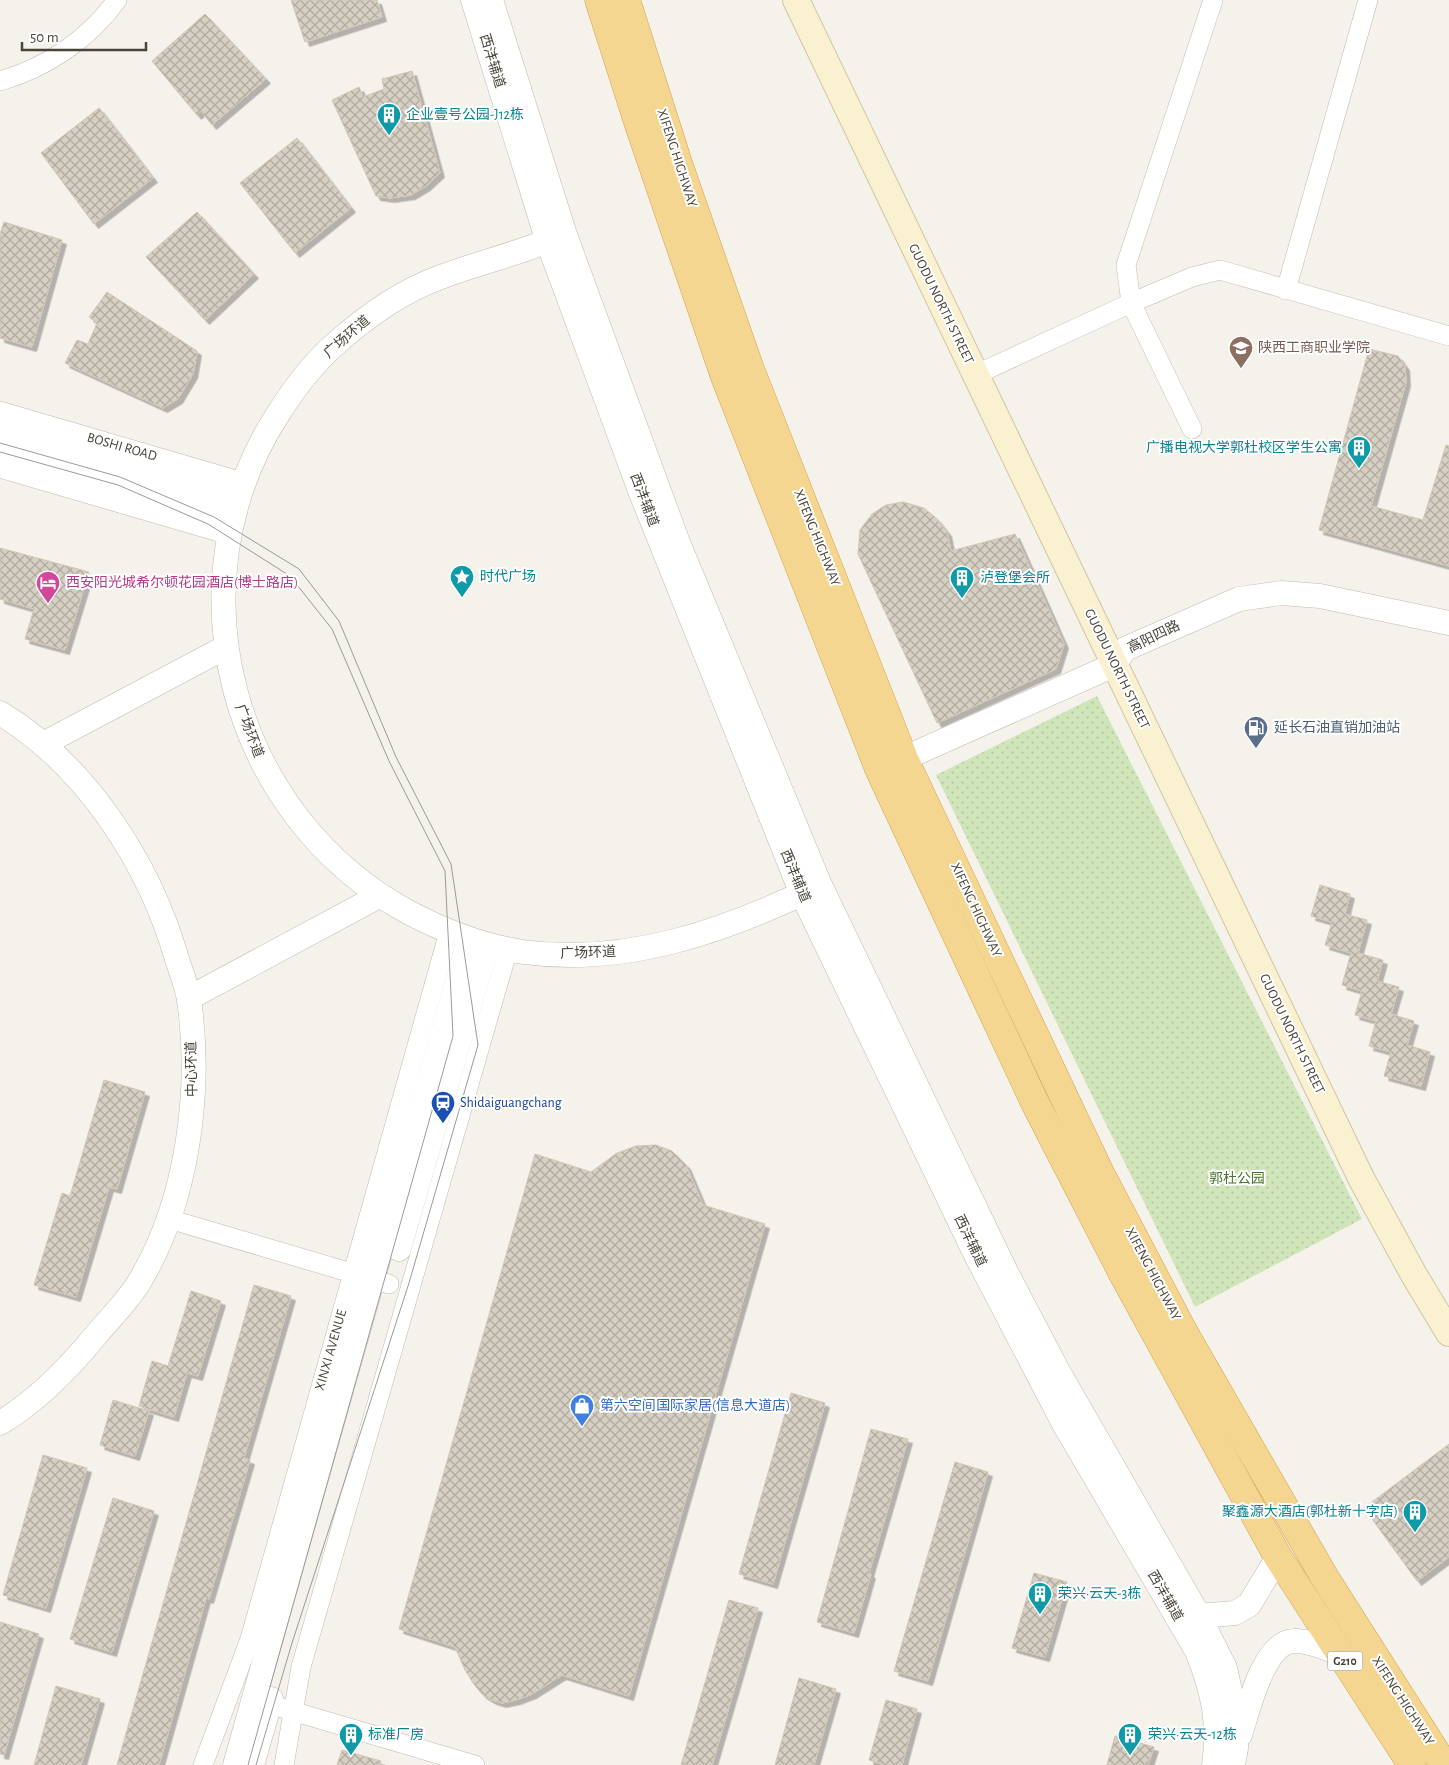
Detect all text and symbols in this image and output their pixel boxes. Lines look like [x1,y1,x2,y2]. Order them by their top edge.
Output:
scale bar [22,20,146,52]
text: 50 m [30,30,59,45]
street label: 西沣辅道 [477,32,508,90]
building icon: 企业壹号公园-J12栋 [376,102,402,136]
place label: 企业壹号公园-J12栋 [406,106,524,122]
street label: XIFENG HIGHWAY [654,107,700,210]
street label: GUODU NORTH STREET [906,242,976,366]
street label: 广场环道 [321,313,373,361]
school or university icon: 陕西工商职业学院 [1228,335,1254,369]
place label: 陕西工商职业学院 [1258,340,1370,355]
street label: BOSHI ROAD [85,430,159,464]
building icon: 广播电视大学郭杜校区学生公寓 [1346,435,1372,469]
place label: 广播电视大学郭杜校区学生公寓 [1146,439,1342,455]
street label: 西沣辅道 [627,471,662,529]
street label: XIFENG HIGHWAY [791,488,843,589]
place icon: 时代广场 [449,564,475,598]
building icon: 泸登堡会所 [949,565,975,599]
place label: 时代广场 [480,568,536,584]
hotel icon: 西安阳光城希尔顿花园酒店(博士路店) [35,570,61,604]
place label: 泸登堡会所 [980,570,1050,585]
place label: 西安阳光城希尔顿花园酒店(博士路店) [66,574,298,590]
street label: GUODU NORTH STREET [1082,607,1152,731]
street label: 高阳四路 [1125,618,1182,656]
street label: 广场环道 [232,702,267,760]
fuel station icon: 延长石油直销加油站 [1243,715,1269,749]
place label: 延长石油直销加油站 [1274,720,1400,735]
street label: 西沣辅道 [778,847,813,905]
street label: XIFENG HIGHWAY [948,860,1004,960]
street label: 广场环道 [560,944,616,961]
street label: GUODU NORTH STREET [1257,972,1327,1096]
street label: 中心环道 [184,1041,199,1097]
station icon: Shidaiguangchang [430,1090,456,1124]
place label: Shidaiguangchang [460,1096,562,1110]
park label: 郭杜公园 [1209,1171,1265,1186]
street label: 西沣辅道 [951,1212,989,1269]
street label: XIFENG HIGHWAY [1123,1225,1184,1323]
street label: XINXI AVENUE [313,1308,349,1392]
shop icon: 第六空间国际家居(信息大道店) [569,1393,595,1427]
place label: 第六空间国际家居(信息大道店) [600,1397,790,1413]
building icon: 聚鑫源大酒店(郭杜新十字店) [1402,1499,1428,1533]
place label: 聚鑫源大酒店(郭杜新十字店) [1222,1504,1398,1519]
street label: 西沣辅道 [1145,1568,1186,1624]
building icon: 荣兴·云天-3栋 [1027,1581,1053,1615]
place label: 荣兴·云天-3栋 [1058,1585,1141,1601]
road number: G210 [1328,1652,1362,1670]
street label: XIFENG HIGHWAY [1369,1654,1437,1748]
building icon: 标准厂房 [338,1722,364,1756]
building icon: 荣兴·云天-12栋 [1117,1722,1143,1756]
place label: 荣兴·云天-12栋 [1148,1726,1237,1742]
place label: 标准厂房 [368,1727,424,1742]

